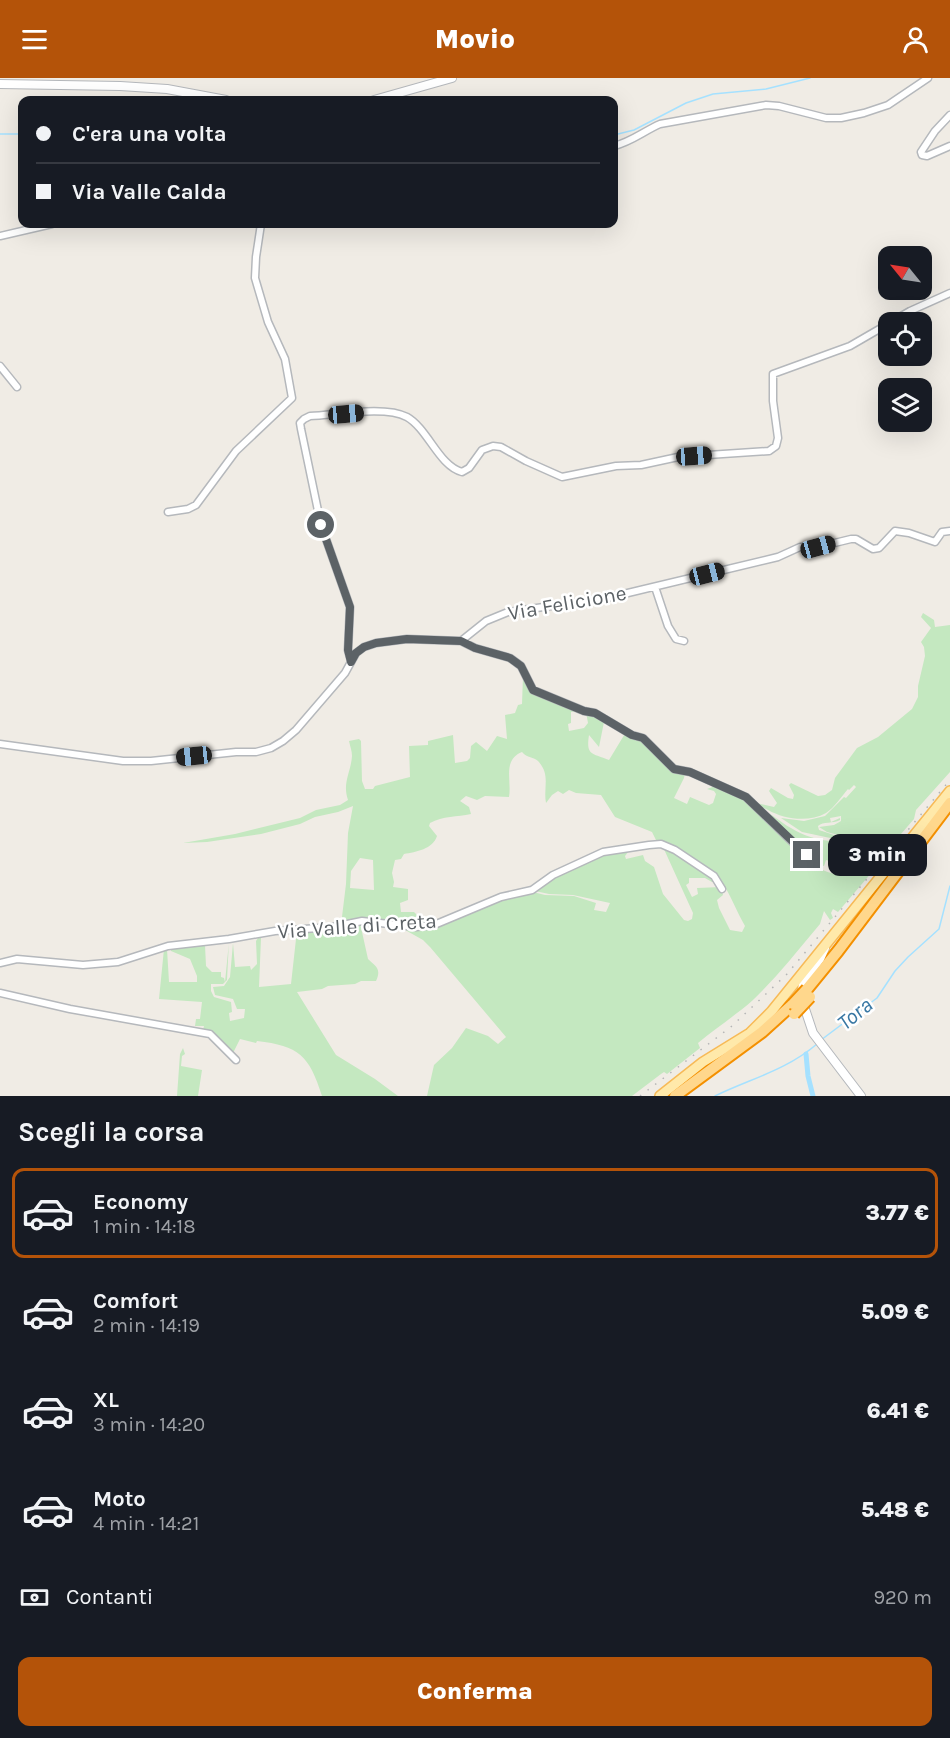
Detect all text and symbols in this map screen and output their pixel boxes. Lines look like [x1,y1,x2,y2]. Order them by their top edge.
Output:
icon: menu [18,23,51,56]
text: Movio [435,23,515,55]
icon: person [899,23,932,56]
text: C'era una volta [72,121,227,147]
text: Via Valle Calda [72,179,227,205]
north arrow [878,246,932,300]
map controls [878,246,932,432]
button: locate [878,312,932,366]
button: layers [878,378,932,432]
car [327,403,365,425]
car [675,446,713,466]
route start [307,511,334,538]
car [798,534,838,560]
car [687,561,727,587]
street label: Via Felicione [506,581,628,625]
car [175,745,213,767]
callout: 3 min [828,834,927,876]
route end [793,841,820,868]
text: 3 min [849,843,906,866]
street label: Via Valle di Creta [277,908,437,944]
water label: Tora [832,992,878,1036]
text: Scegli la corsa [18,1116,205,1148]
icon: car [21,1186,75,1240]
text: Economy [93,1189,188,1215]
text: 3.77 € [865,1200,929,1226]
text: 1 min · 14:18 [93,1215,195,1238]
icon: car [21,1285,75,1339]
text: Comfort [93,1288,178,1314]
text: 5.09 € [861,1299,929,1325]
text: 2 min · 14:19 [93,1314,200,1337]
icon: car [21,1384,75,1438]
text: XL [93,1387,119,1413]
text: 6.41 € [867,1398,929,1424]
text: 3 min · 14:20 [93,1413,205,1436]
icon: car [21,1483,75,1537]
text: Moto [93,1486,146,1512]
text: 5.48 € [861,1497,929,1523]
text: 4 min · 14:21 [93,1512,199,1535]
icon: cash [18,1581,51,1614]
text: Contanti [66,1584,153,1610]
text: 920 m [873,1586,932,1609]
button: Conferma [18,1657,932,1726]

